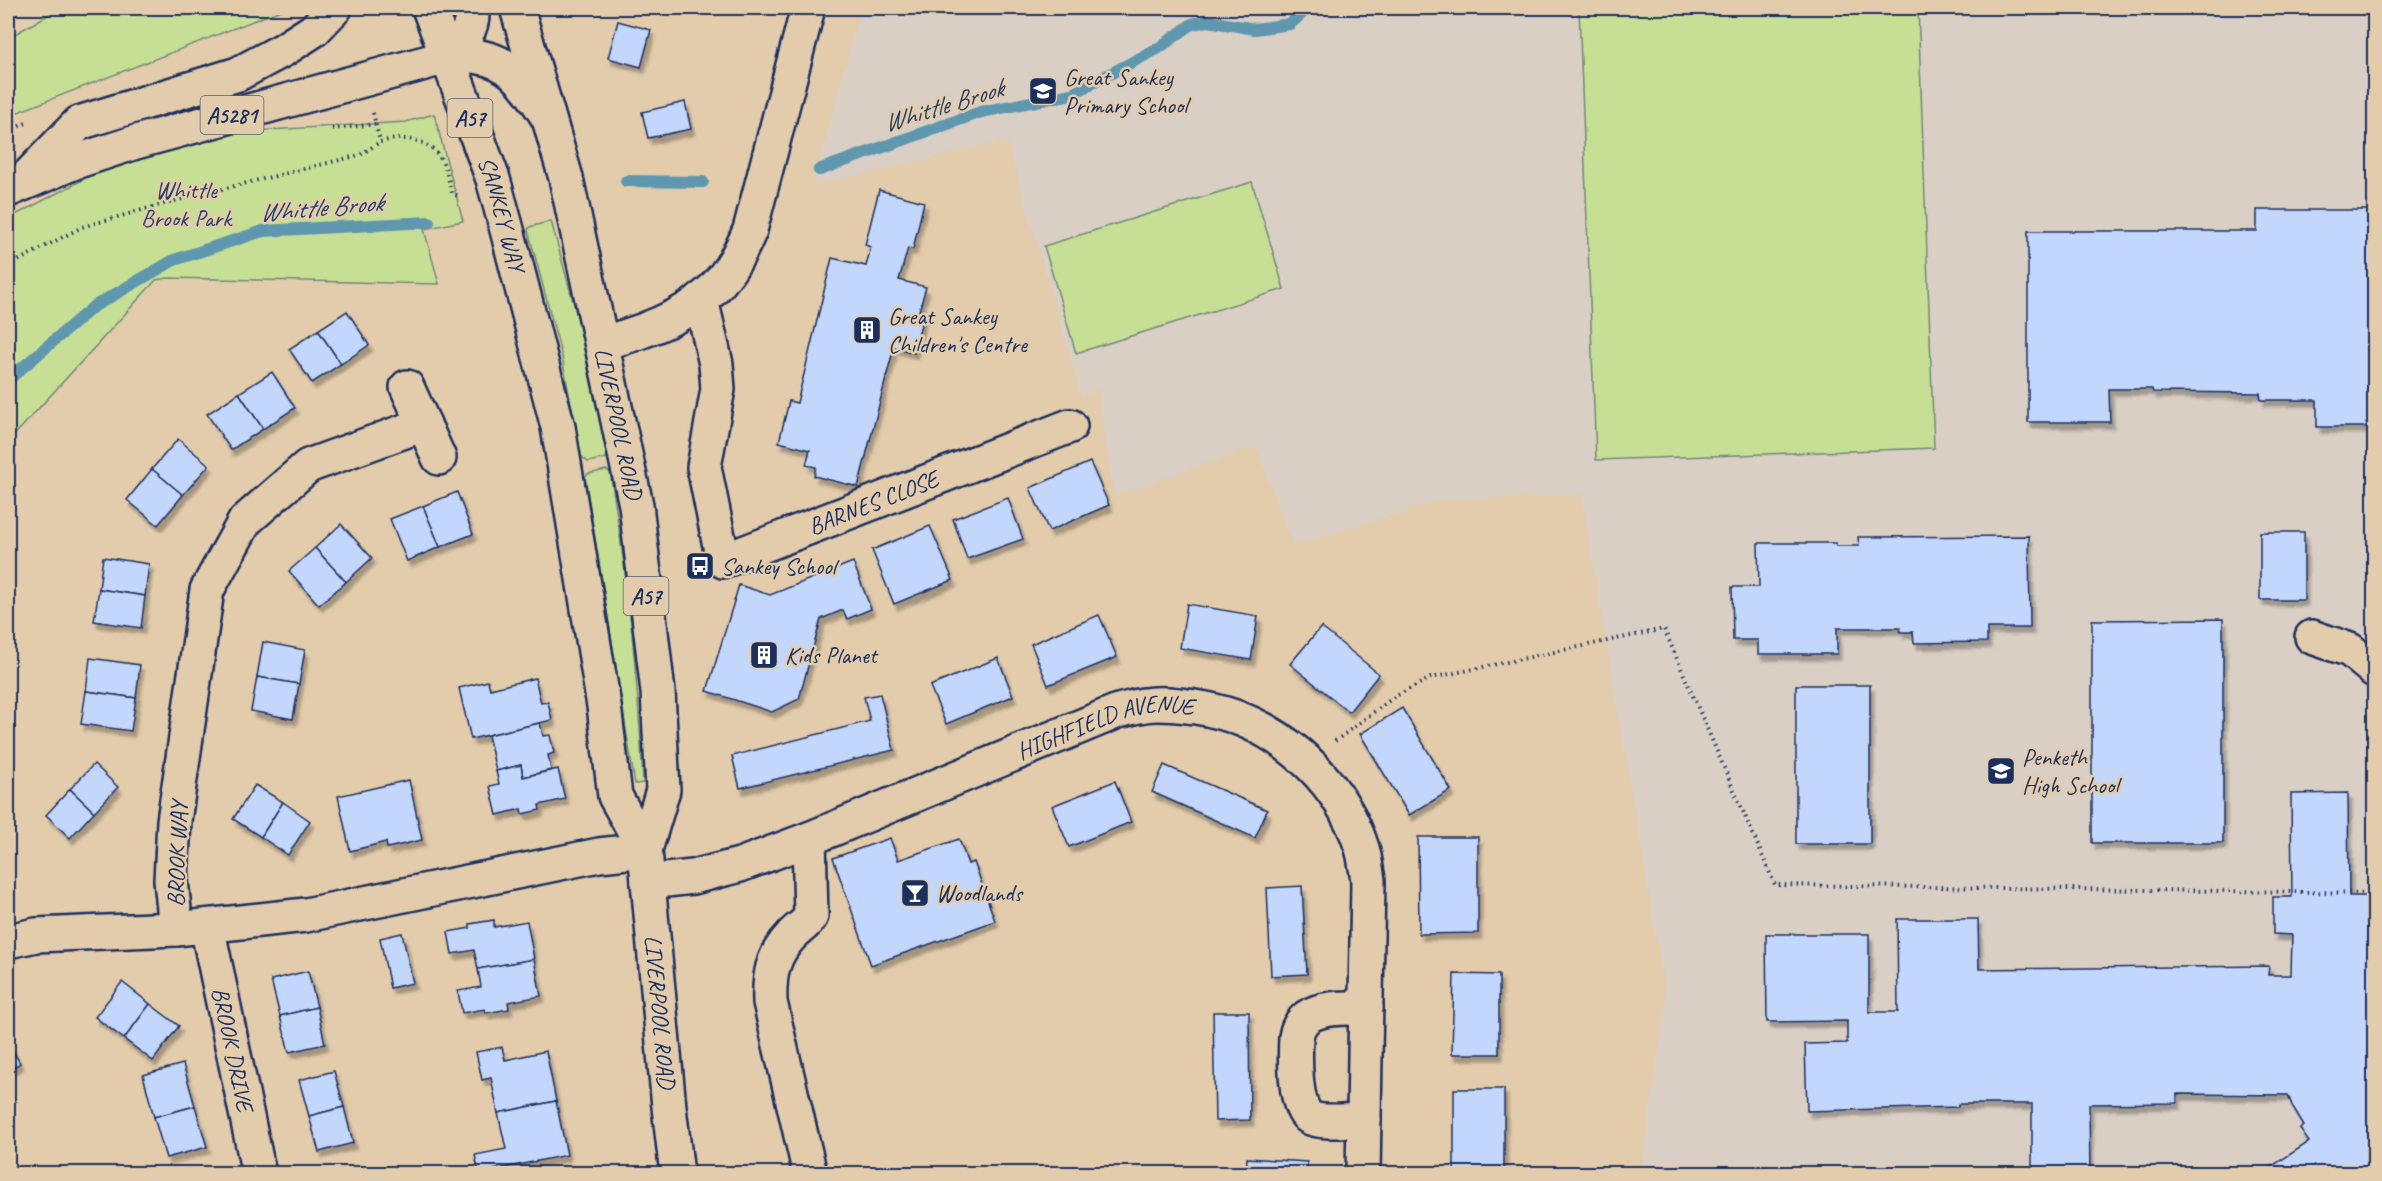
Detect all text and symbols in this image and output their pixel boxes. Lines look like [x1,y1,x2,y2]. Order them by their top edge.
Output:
place label: Great Sankey Primary School [1064,62,1191,120]
water label: Whittle Brook [879,70,1012,139]
school or university icon: Great Sankey Primary School [1027,75,1059,107]
road number: A5281 [200,96,264,134]
road number: A57 [448,99,492,137]
street label: SANKEY WAY [471,153,533,278]
park label: Whittle Brook Park [141,175,233,233]
water label: Whittle Brook [258,185,389,229]
place label: Great Sankey Children's Centre [888,301,1029,359]
building icon: Great Sankey Children's Centre [851,314,883,346]
street label: LIVERPOOL ROAD [588,345,650,504]
street label: BARNES CLOSE [804,463,945,541]
bus stop icon: Sankey School [684,550,716,582]
place label: Sankey School [721,551,840,581]
road number: A57 [624,577,668,615]
building icon: Kids Planet [748,639,780,671]
place label: Kids Planet [785,640,879,670]
street label: HIGHFIELD AVENUE [1012,688,1199,766]
place label: Penketh High School [2022,742,2122,800]
school or university icon: Penketh High School [1985,755,2017,787]
street label: BROOK WAY [160,797,194,907]
bar icon: Woodlands [899,877,931,909]
place label: Woodlands [936,878,1024,908]
street label: LIVERPOOL ROAD [638,934,682,1092]
street label: BROOK DRIVE [205,985,261,1117]

